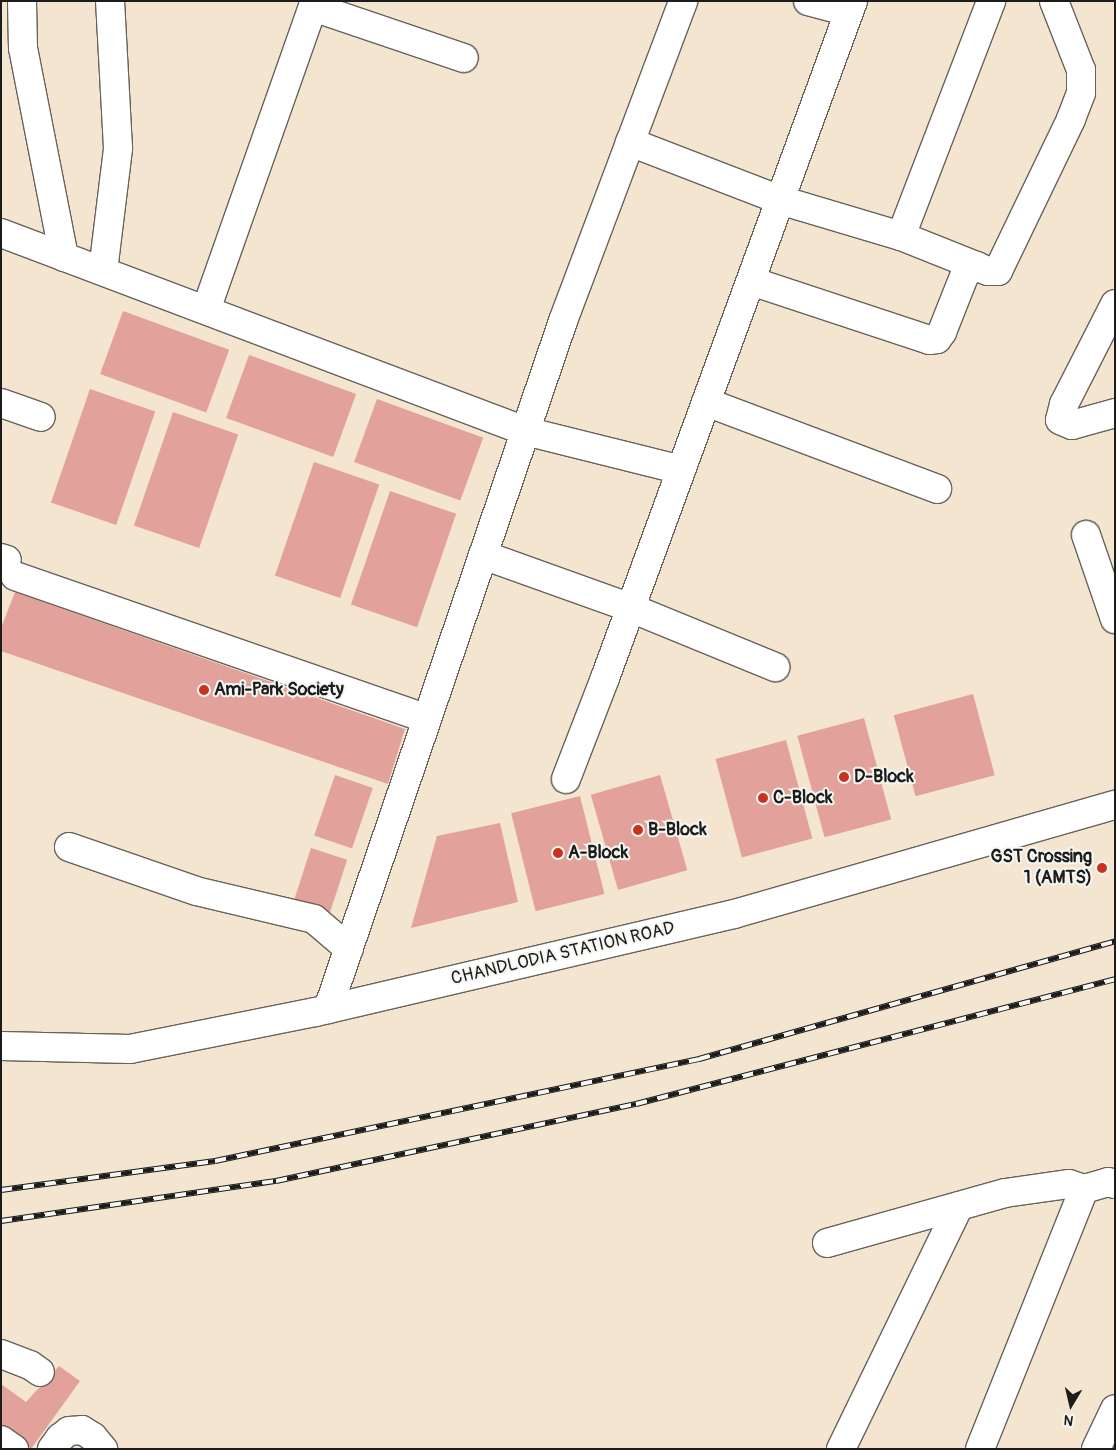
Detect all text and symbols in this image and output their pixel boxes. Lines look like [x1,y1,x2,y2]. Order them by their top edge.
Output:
place label: Ami-Park Society [214,679,344,701]
marker: Ami-Park Society [198,684,210,696]
place label: D-Block [854,766,914,788]
marker: D-Block [838,771,850,783]
place label: C-Block [773,787,833,809]
marker: C-Block [757,792,769,804]
place label: B-Block [648,819,707,841]
marker: B-Block [632,824,644,836]
place label: A-Block [568,842,628,864]
marker: A-Block [552,847,564,859]
place label: GST Crossing 1 (AMTS) [990,847,1092,890]
marker: GST Crossing 1 (AMTS) [1096,862,1108,874]
street label: CHANDLODIA STATION ROAD [449,918,677,990]
north arrow [1046,1380,1096,1430]
text: N [1063,1411,1075,1429]

